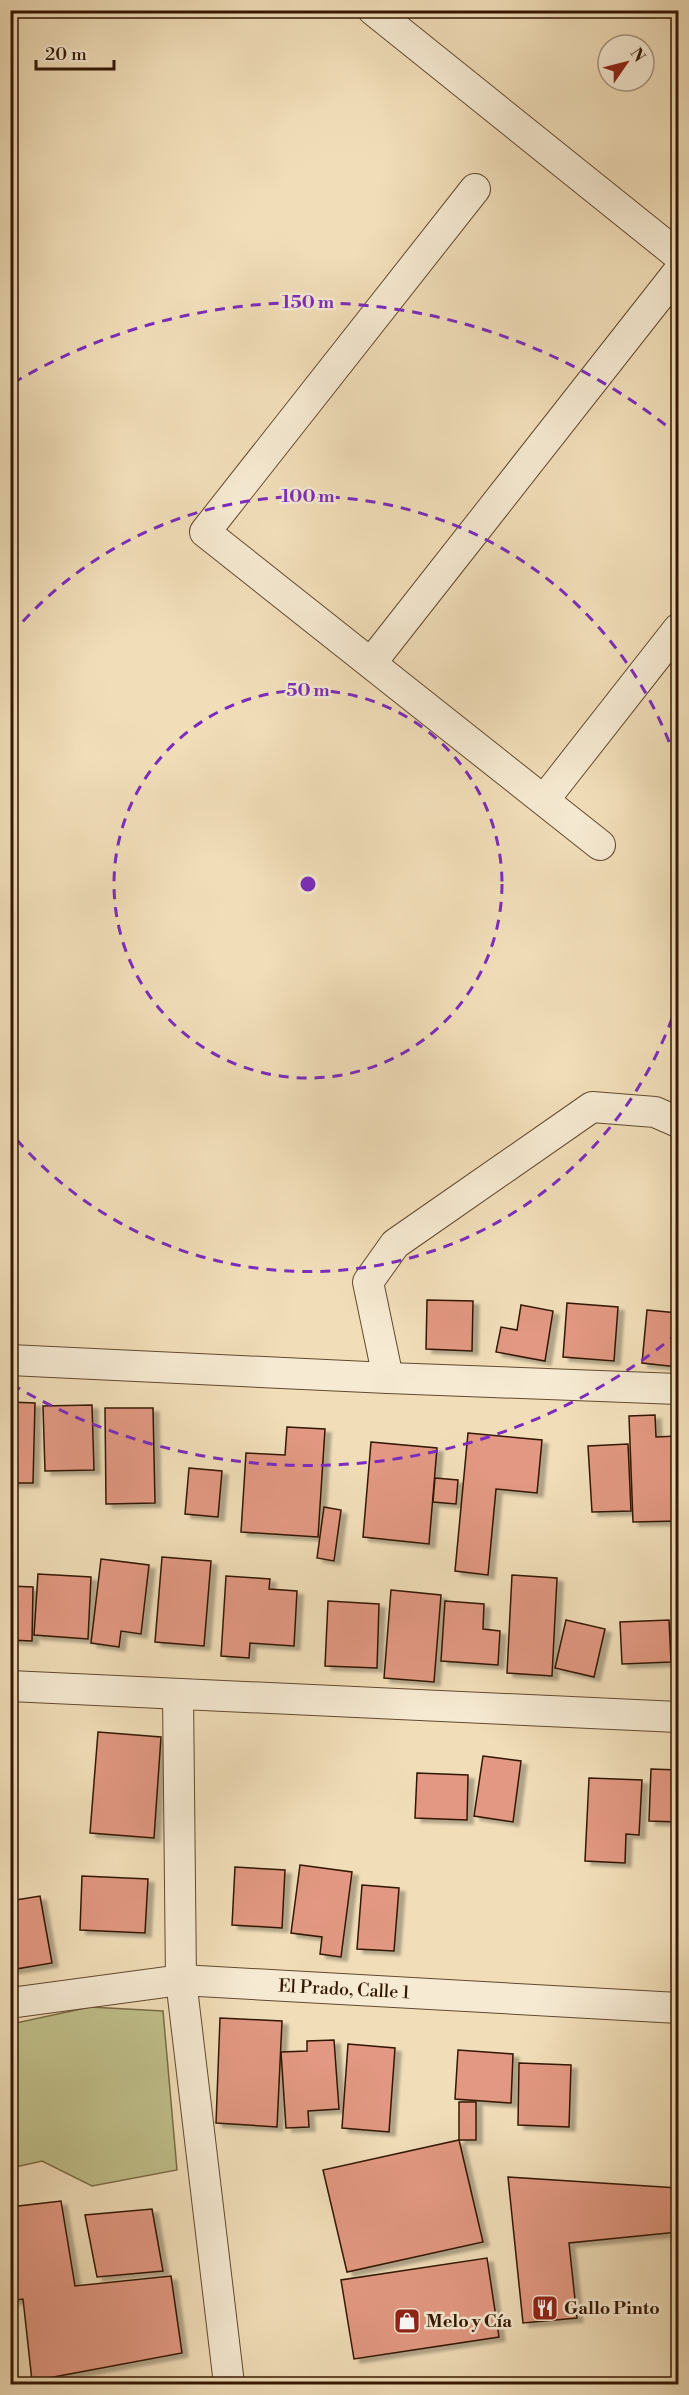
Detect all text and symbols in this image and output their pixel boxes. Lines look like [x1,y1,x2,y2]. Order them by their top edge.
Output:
scale bar [36,33,114,71]
north arrow [596,33,656,93]
text: 20 m [45,43,87,66]
text: N [626,44,649,66]
text: 150 m [282,291,335,314]
text: 100 m [281,485,335,508]
text: 50 m [286,679,330,702]
centre of rings [298,874,318,894]
street label: El Prado, Calle 1 [278,1975,411,2004]
restaurant icon: Gallo Pinto [530,2293,560,2323]
place label: Gallo Pinto [564,2297,660,2320]
shop icon: Melo y Cía [392,2306,422,2336]
place label: Melo y Cía [426,2310,512,2333]

